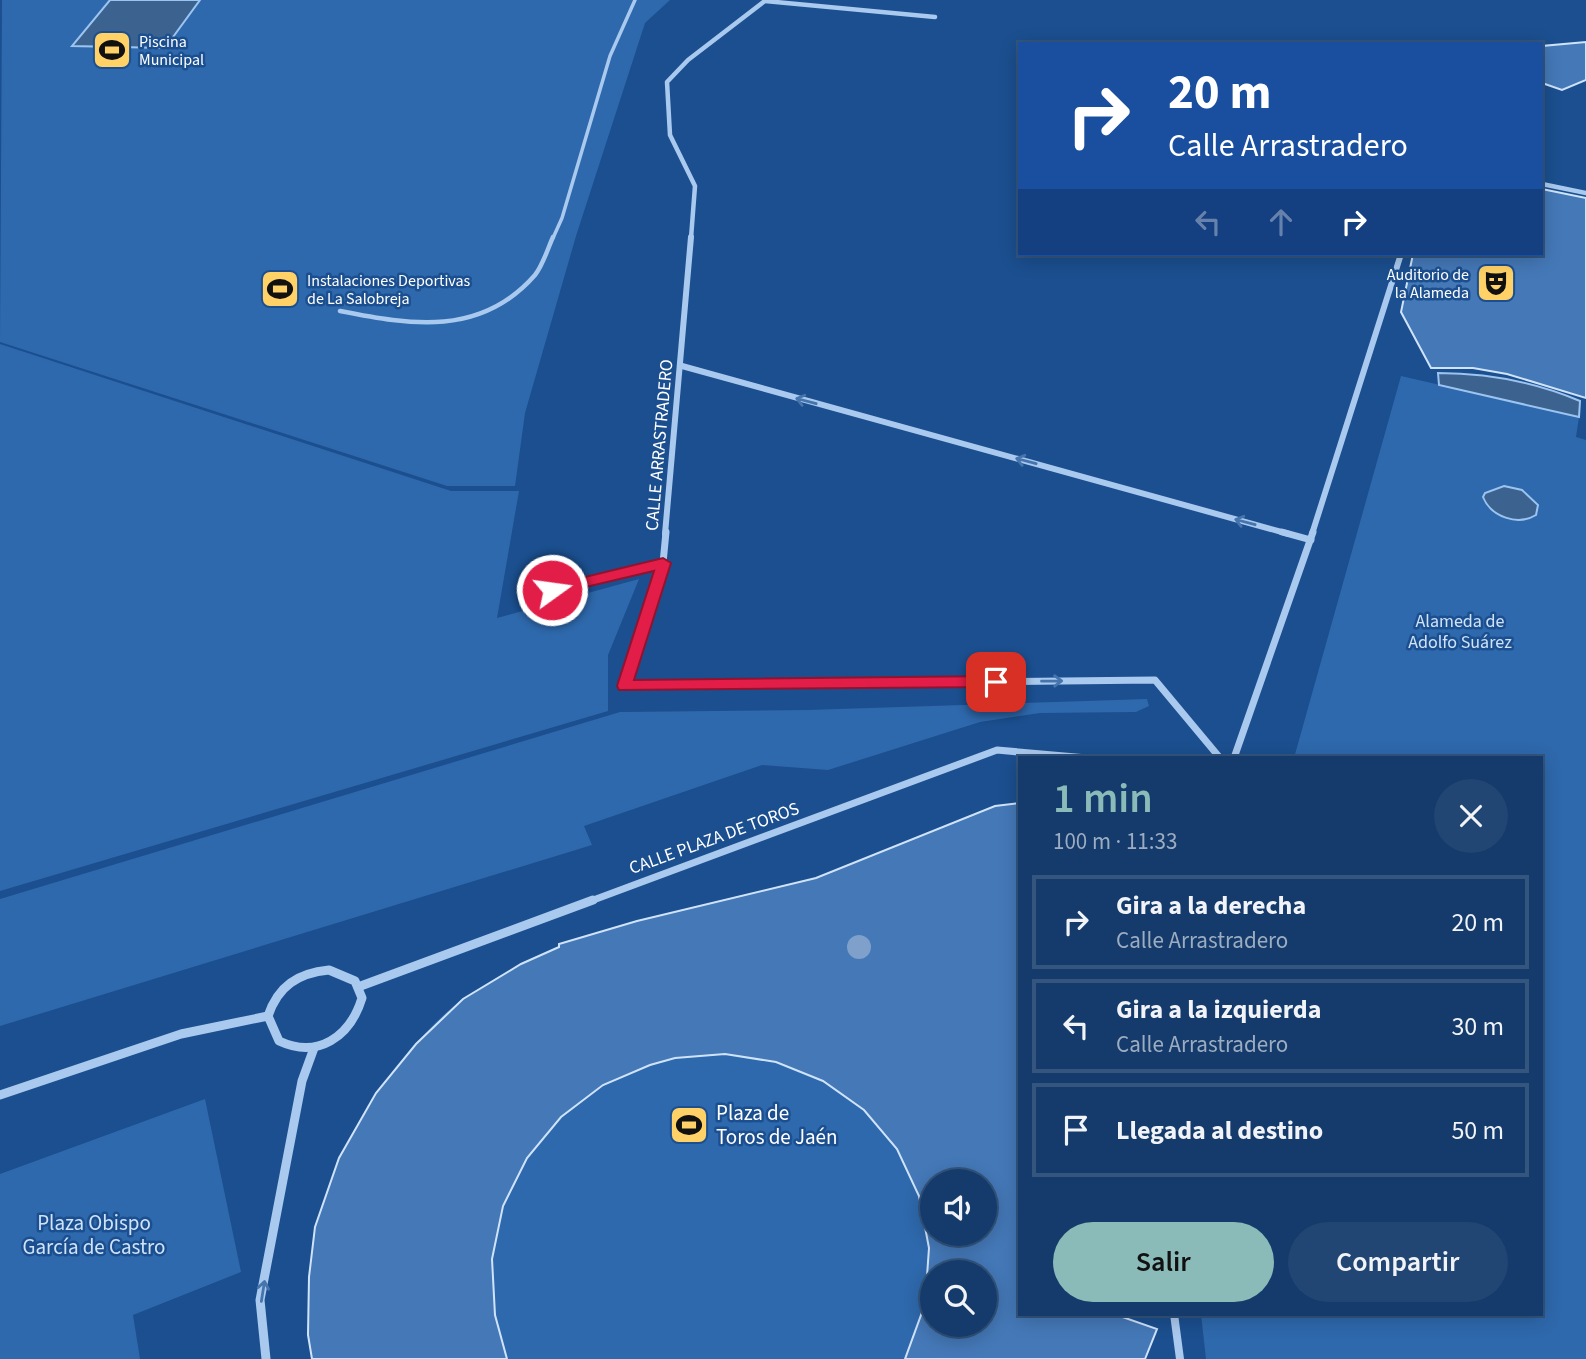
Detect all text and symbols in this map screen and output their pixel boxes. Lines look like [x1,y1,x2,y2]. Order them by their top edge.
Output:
sports icon: Piscina Municipal [91,29,133,71]
place label: Piscina Municipal [139,31,204,71]
text: 20 m [1168,58,1272,128]
icon: right [1053,70,1144,161]
text: Calle Arrastradero [1168,123,1408,169]
icon: left [1189,203,1227,241]
icon: ahead [1262,203,1300,241]
icon: right [1335,203,1373,241]
theatre icon: Auditorio de la Alameda [1475,262,1517,304]
place label: Auditorio de la Alameda [1387,264,1469,304]
sports icon: Instalaciones Deportivas de La Salobreja [259,268,301,310]
place label: Instalaciones Deportivas de La Salobreja [307,270,471,310]
street label: CALLE ARRASTRADERO [640,358,679,532]
one-way arrow [795,394,818,407]
one-way arrow [1015,454,1037,467]
one-way arrow [1234,514,1256,527]
position arrow [515,553,589,627]
park label: Alameda de Adolfo Suárez [1408,609,1512,655]
pin [966,652,1026,712]
icon: arrive [977,663,1015,701]
one-way arrow [1041,674,1064,688]
text: 1 min [1053,769,1153,829]
button: close [1434,779,1508,853]
street label: CALLE PLAZA DE TOROS [626,796,803,881]
text: 100 m · 11:33 [1053,825,1177,858]
text: Gira a la derecha [1116,887,1306,924]
icon: right [1057,903,1095,941]
text: 20 m [1451,904,1504,941]
text: Calle Arrastradero [1116,924,1288,957]
text: Gira a la izquierda [1116,991,1321,1028]
icon: left [1057,1007,1095,1045]
text: 30 m [1451,1008,1504,1045]
text: Calle Arrastradero [1116,1028,1288,1061]
place label: Plaza de Toros de Jaén [716,1098,837,1152]
sports icon: Plaza de Toros de Jaén [668,1104,710,1146]
icon: arrive [1057,1111,1095,1149]
text: Llegada al destino [1116,1112,1323,1149]
text: 50 m [1451,1112,1504,1149]
map controls [920,1169,997,1337]
button: sound [920,1169,997,1246]
park label: Plaza Obispo García de Castro [23,1208,165,1262]
button: Salir [1053,1222,1274,1302]
button: Compartir [1288,1222,1508,1302]
button: search [920,1260,997,1337]
one-way arrow [256,1280,269,1303]

